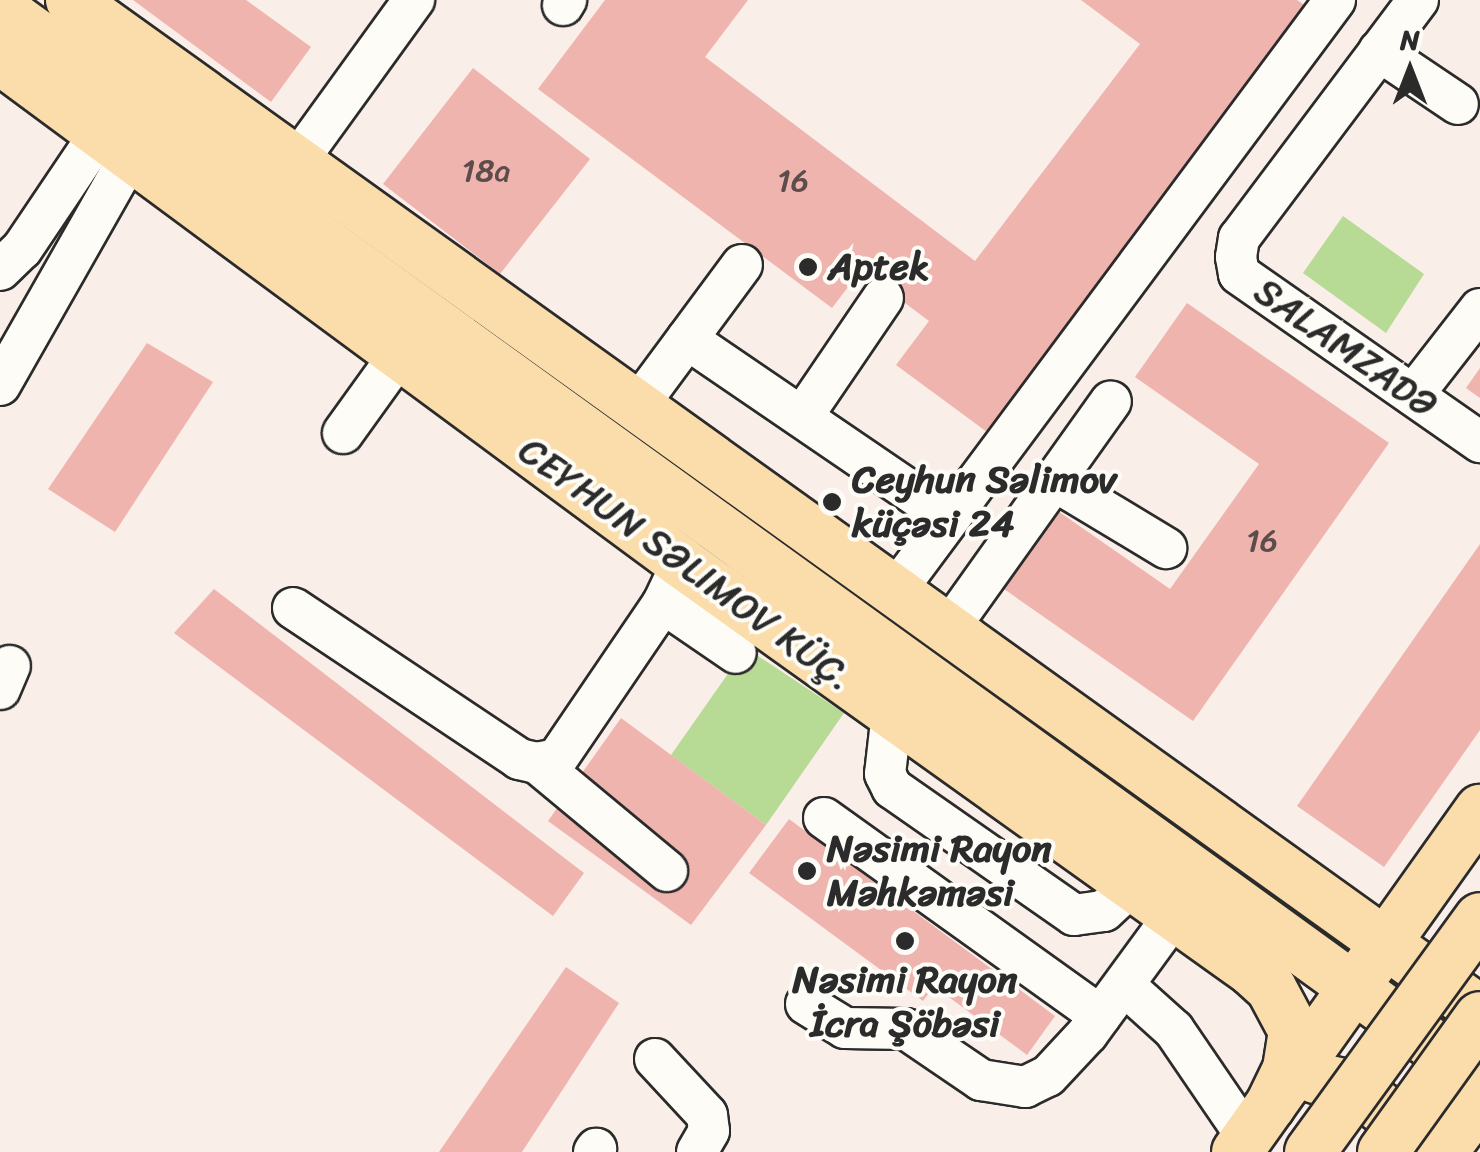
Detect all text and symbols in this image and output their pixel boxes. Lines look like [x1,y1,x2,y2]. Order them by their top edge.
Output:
text: N [1400,15,1420,64]
north arrow [1360,20,1460,120]
house number: 18a [461,152,511,190]
house number: 16 [777,162,809,200]
place label: Aptek [828,244,929,290]
marker: Aptek [797,256,819,278]
street label: SALAMZADƏ [1246,268,1446,428]
street label: CEYHUN SƏLIMOV KÜÇ. [509,426,863,702]
place label: Ceyhun Səlimov küçəsi 24 [852,457,1117,546]
marker: Ceyhun Səlimov küçəsi 24 [821,491,843,513]
house number: 16 [1246,522,1278,560]
place label: Nəsimi Rayon Məhkəməsi [827,826,1052,916]
marker: Nəsimi Rayon Məhkəməsi [796,860,818,882]
marker: Nəsimi Rayon İcra Şöbəsi [894,930,916,952]
place label: Nəsimi Rayon İcra Şöbəsi [792,957,1018,1046]

